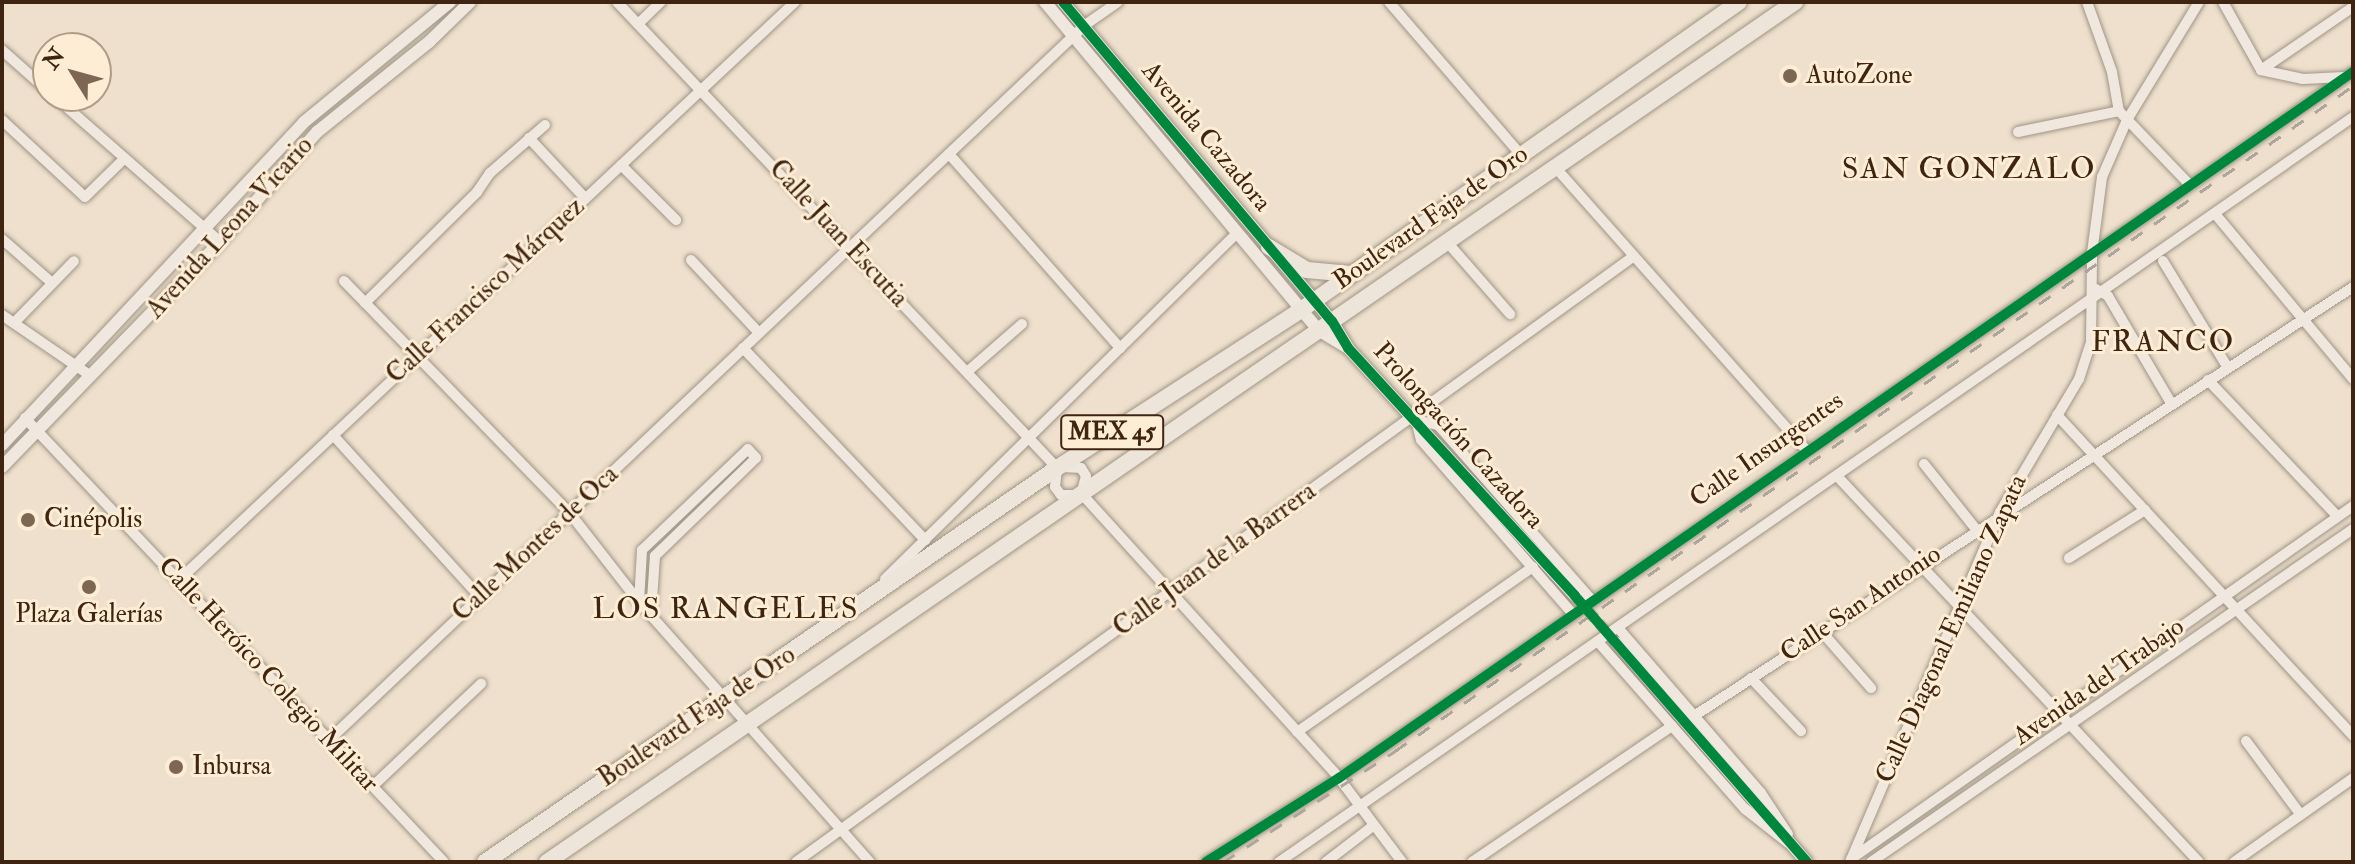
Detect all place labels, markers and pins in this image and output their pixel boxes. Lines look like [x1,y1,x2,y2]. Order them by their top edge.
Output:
place label: AutoZone [1806,60,1912,92]
marker: AutoZone [1781,67,1799,85]
place label: Cinépolis [44,504,142,536]
marker: Cinépolis [19,511,37,529]
marker: Plaza Galerías [80,578,98,596]
place label: Plaza Galerías [15,599,163,631]
place label: Inbursa [192,751,271,783]
marker: Inbursa [167,758,185,776]

